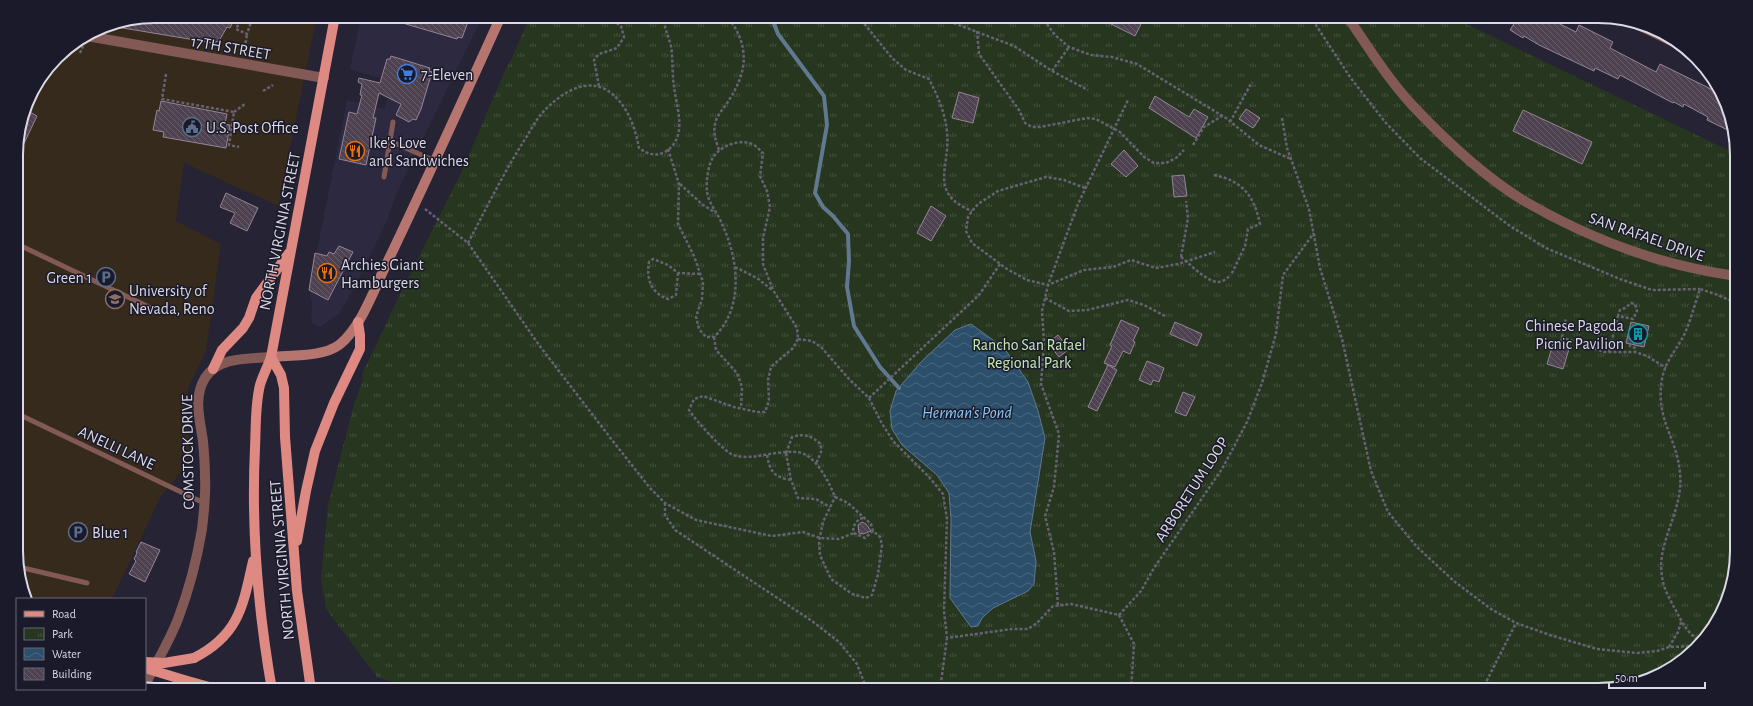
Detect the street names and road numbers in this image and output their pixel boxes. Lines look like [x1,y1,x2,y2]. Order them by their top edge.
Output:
street label: 17TH STREET [190,33,272,63]
street label: NORTH VIRGINIA STREET [257,151,303,312]
street label: SAN RAFAEL DRIVE [1587,210,1707,264]
street label: COMSTOCK DRIVE [179,394,197,510]
street label: ANELLI LANE [76,423,158,473]
street label: ARBORETUM LOOP [1152,434,1232,545]
street label: NORTH VIRGINIA STREET [267,479,297,641]

